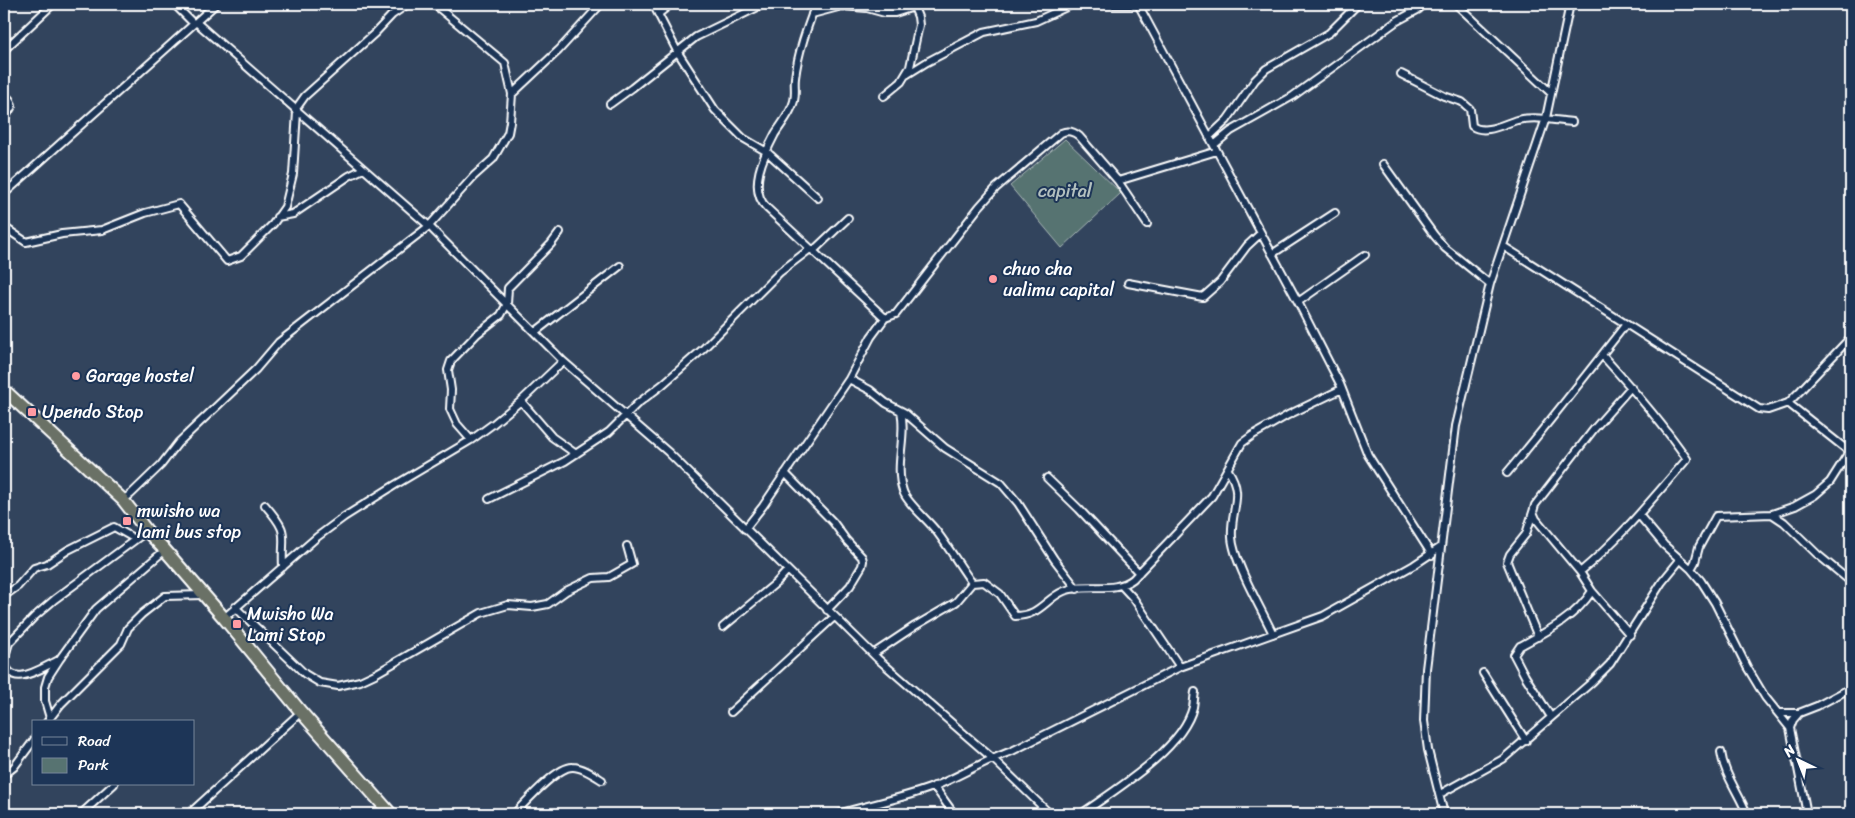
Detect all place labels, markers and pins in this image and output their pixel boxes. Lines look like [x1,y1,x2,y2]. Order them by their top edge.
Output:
place label: chuo cha ualimu capital [1003,253,1115,306]
marker: chuo cha ualimu capital [987,273,999,285]
place label: Garage hostel [86,360,195,392]
marker: Garage hostel [70,370,82,382]
place label: Upendo Stop [42,396,144,428]
marker: Upendo Stop [26,406,38,418]
place label: mwisho wa lami bus stop [137,495,242,548]
marker: mwisho wa lami bus stop [121,515,133,527]
place label: Mwisho Wa Lami Stop [247,598,334,651]
marker: Mwisho Wa Lami Stop [231,618,243,630]

